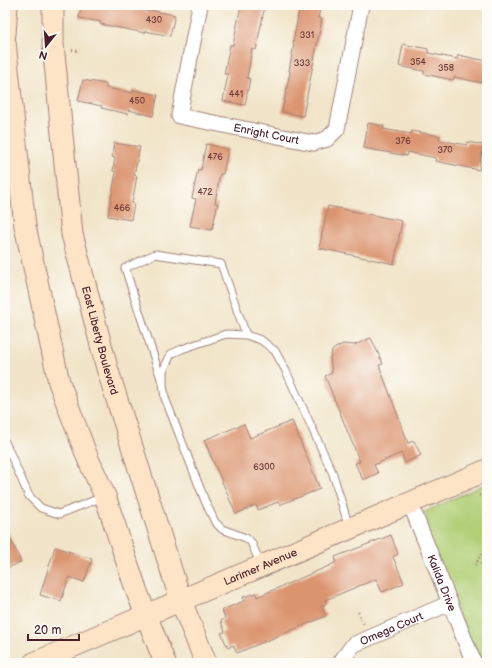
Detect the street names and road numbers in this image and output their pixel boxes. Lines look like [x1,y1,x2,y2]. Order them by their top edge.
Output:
street label: Enright Court [232,121,301,147]
street label: East Liberty Boulevard [79,285,122,396]
street label: Larimer Avenue [222,545,299,588]
street label: Kalida Drive [425,553,459,613]
street label: Omega Court [358,609,425,648]

